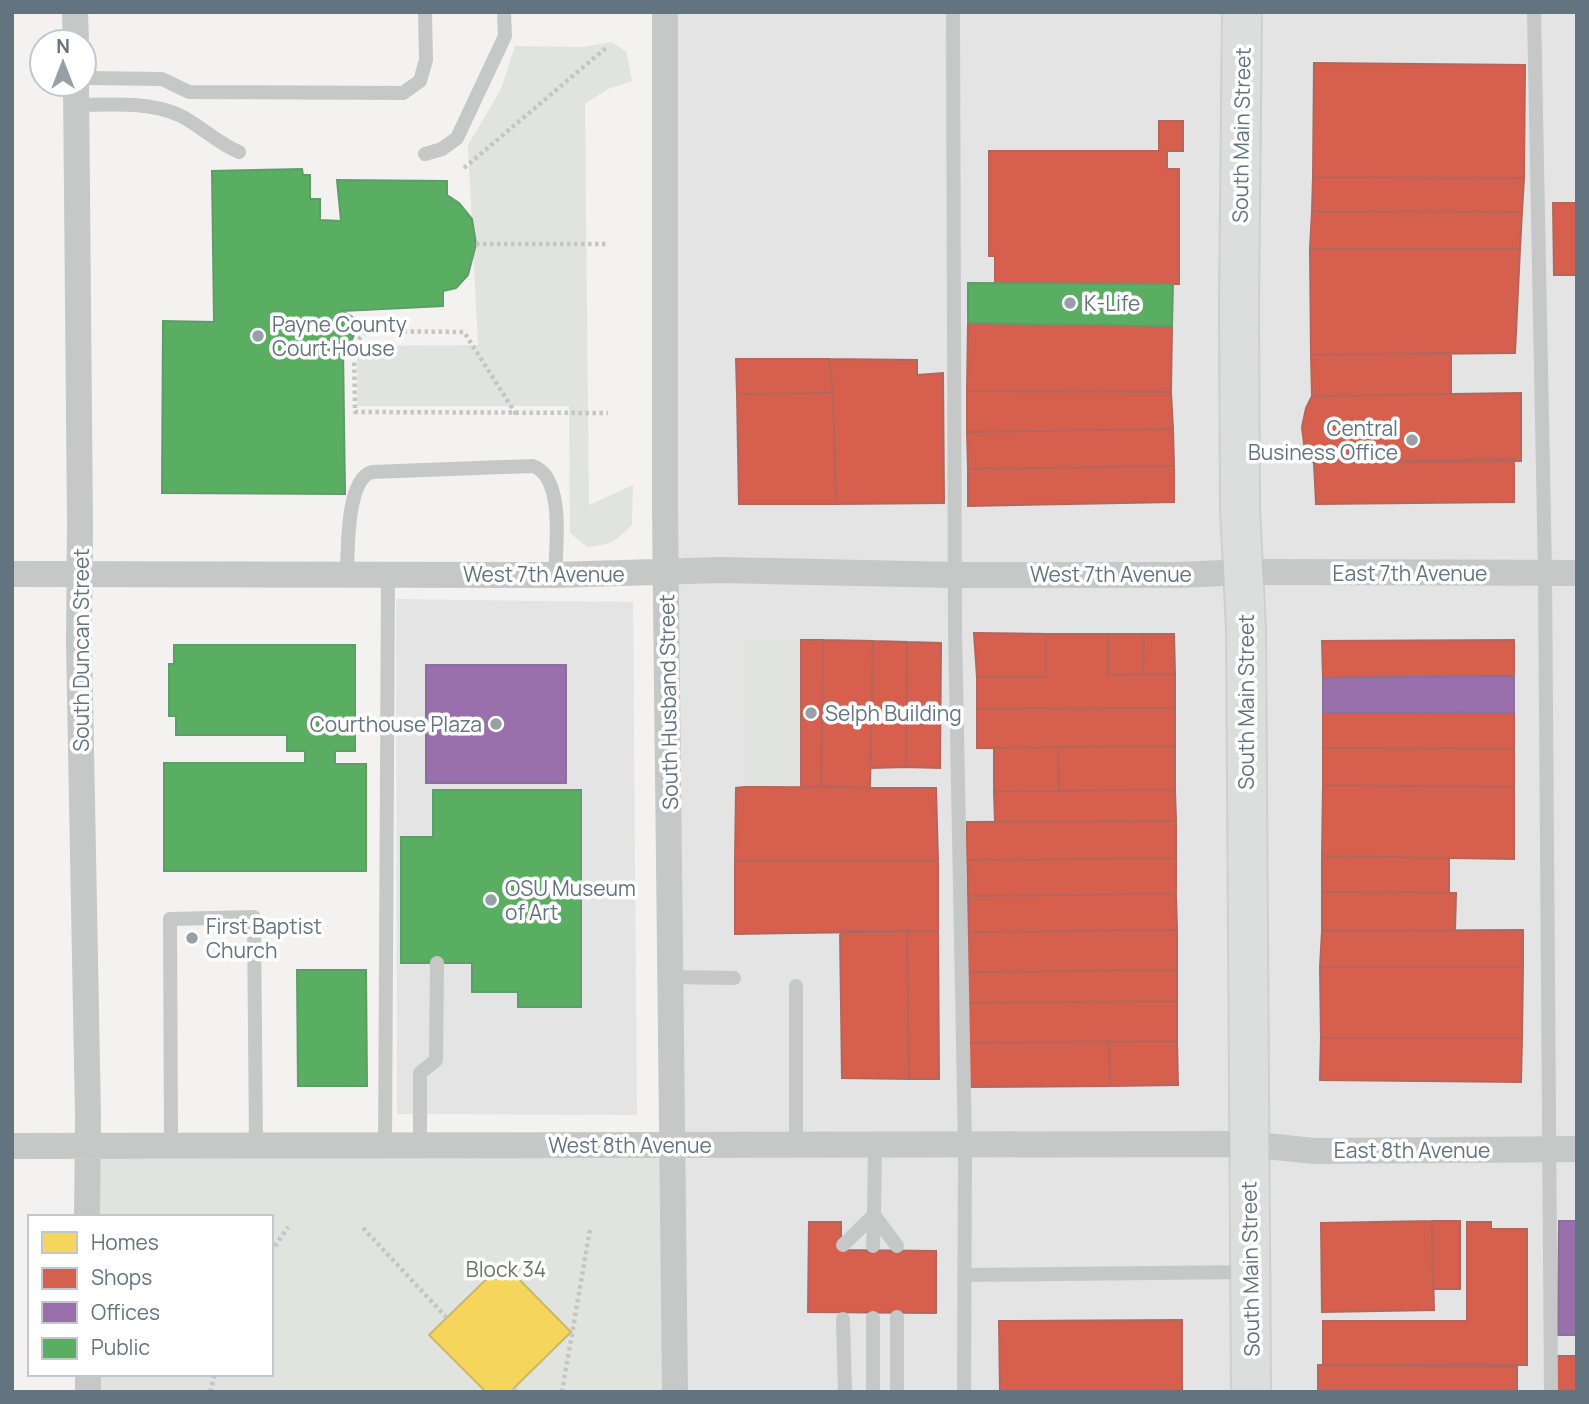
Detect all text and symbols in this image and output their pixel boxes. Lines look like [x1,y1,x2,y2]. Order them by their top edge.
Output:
north arrow [28,28,98,98]
text: N [56,33,70,59]
street label: South Main Street [1225,47,1257,223]
place label: K-Life [1084,289,1140,317]
marker: K-Life [1062,295,1078,311]
place label: Payne County Court House [272,310,407,362]
marker: Payne County Court House [250,328,266,344]
place label: Central Business Office [1248,414,1398,466]
marker: Central Business Office [1404,432,1420,448]
street label: South Duncan Street [67,548,95,752]
street label: East 7th Avenue [1333,559,1487,587]
street label: West 7th Avenue [463,560,625,588]
street label: West 7th Avenue [1030,560,1192,588]
street label: South Husband Street [652,594,684,810]
street label: South Main Street [1232,614,1260,790]
place label: Selph Building [825,699,962,727]
marker: Selph Building [803,705,819,721]
place label: Courthouse Plaza [310,710,482,738]
marker: Courthouse Plaza [488,716,504,732]
place label: OSU Museum of Art [505,874,636,926]
marker: OSU Museum of Art [483,892,499,908]
place label: First Baptist Church [206,912,322,964]
marker: First Baptist Church [184,930,200,946]
street label: West 8th Avenue [548,1131,712,1159]
street label: East 8th Avenue [1334,1136,1490,1164]
street label: South Main Street [1234,1181,1266,1357]
legend [28,1215,273,1376]
text: Homes [91,1228,159,1256]
park label: Block 34 [466,1255,546,1283]
text: Shops [91,1263,152,1291]
text: Offices [91,1298,160,1326]
text: Public [91,1333,150,1361]

